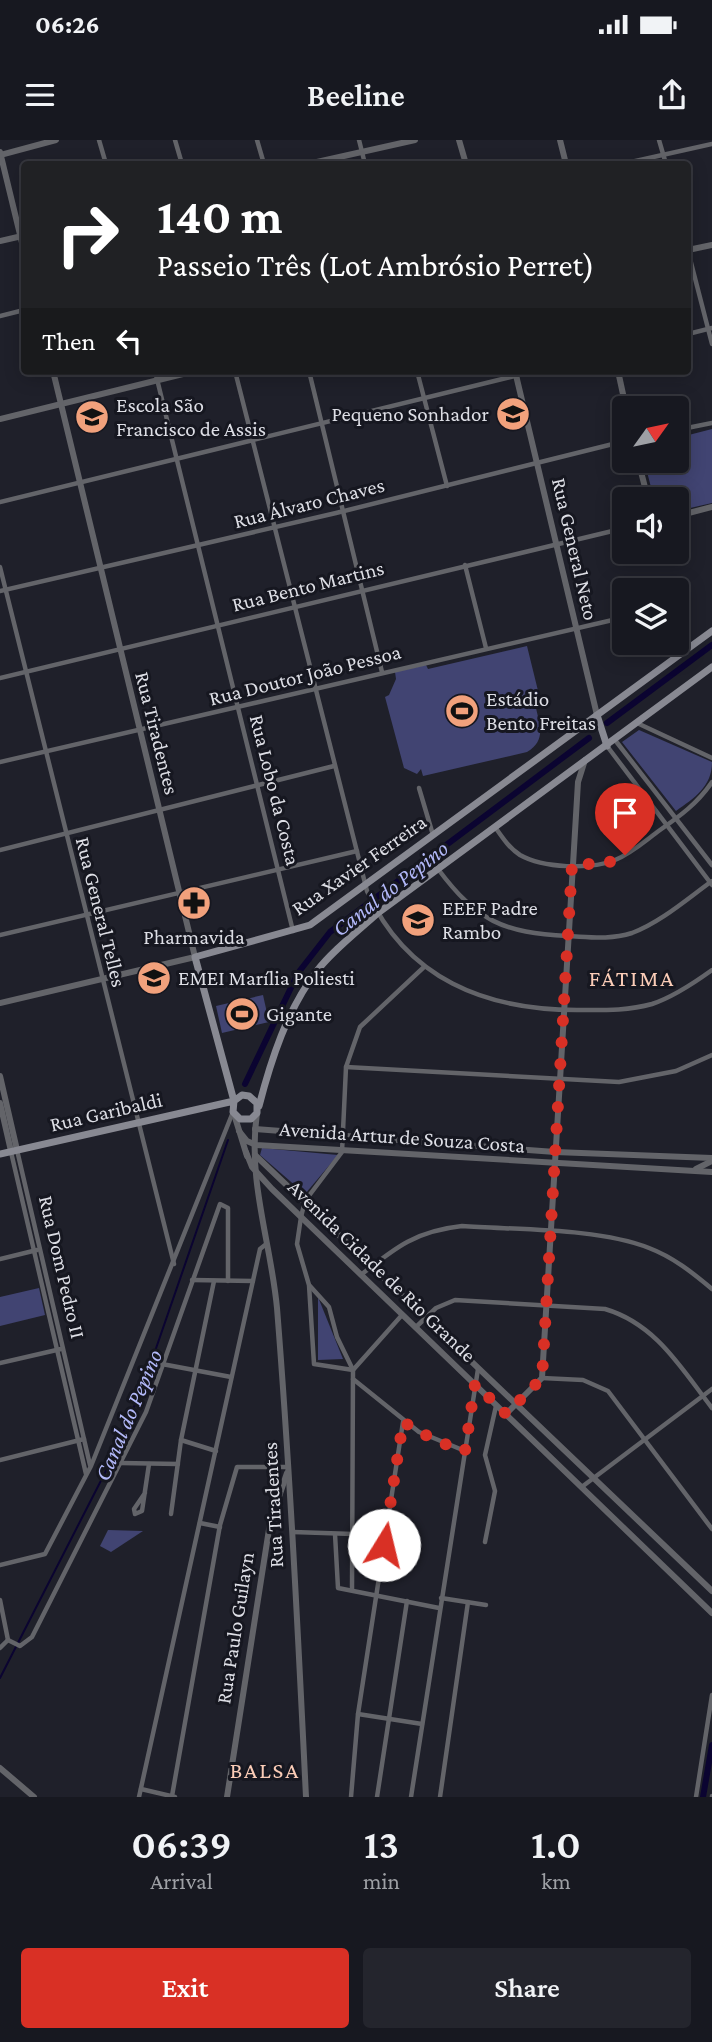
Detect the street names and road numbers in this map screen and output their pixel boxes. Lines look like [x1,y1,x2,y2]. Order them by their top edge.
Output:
street label: Rua Álvaro Chaves [231,473,387,533]
street label: Rua General Neto [547,475,603,623]
street label: Rua Bento Martins [229,555,387,617]
street label: Rua Doutor João Pessoa [207,639,404,710]
street label: Rua Tiradentes [130,669,184,797]
street label: Rua Lobo da Costa [245,712,305,868]
street label: Rua Xavier Ferreira [287,810,431,920]
street label: Rua General Telles [71,834,131,990]
street label: Rua Garibaldi [47,1087,165,1137]
street label: Avenida Artur de Souza Costa [278,1116,526,1158]
street label: Avenida Cidade de Rio Grande [283,1175,481,1367]
street label: Rua Dom Pedro II [34,1193,90,1341]
street label: Rua Tiradentes [258,1442,288,1568]
street label: Rua Paulo Guilayn [211,1550,259,1706]

